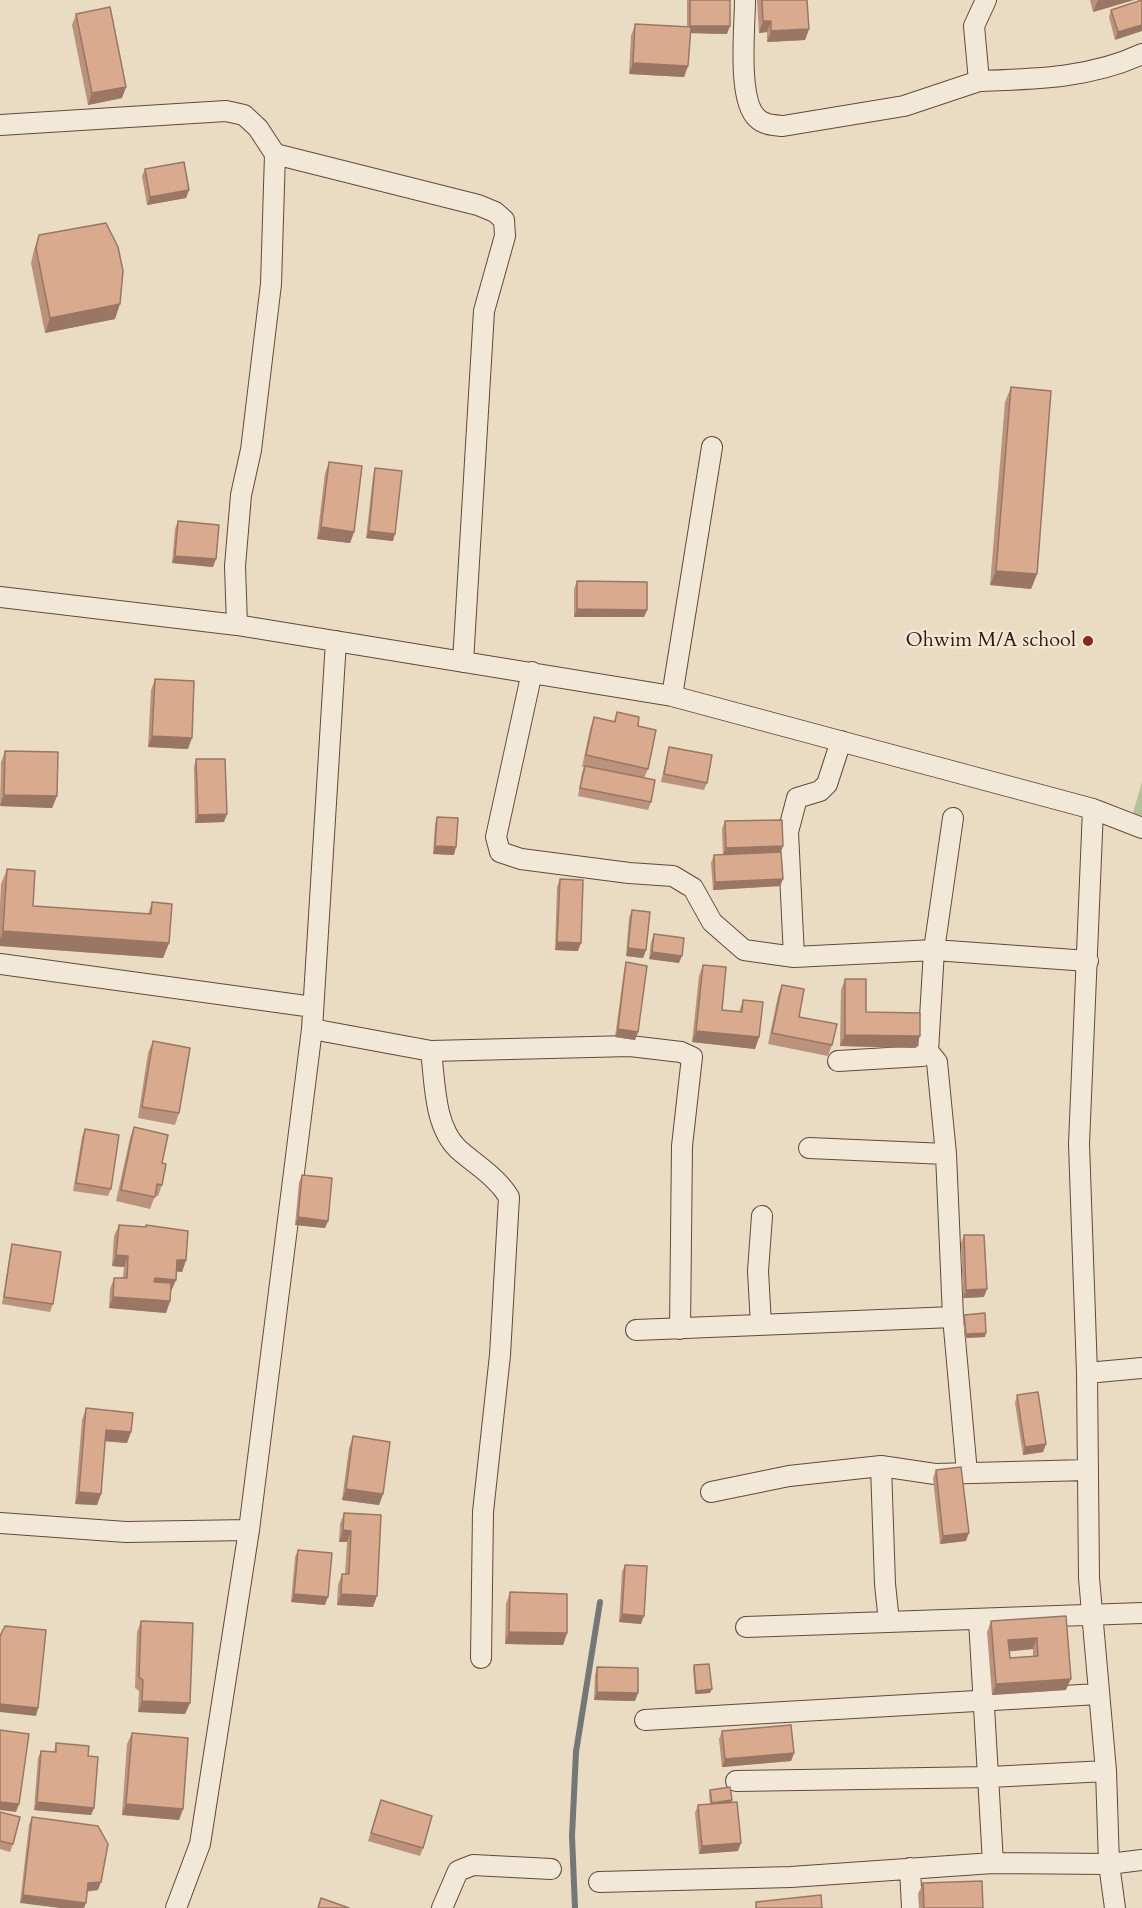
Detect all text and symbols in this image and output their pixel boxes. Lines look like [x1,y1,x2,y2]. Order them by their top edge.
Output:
place label: Ohwim M/A school [905,629,1076,653]
marker: Ohwim M/A school [1081,634,1095,648]

